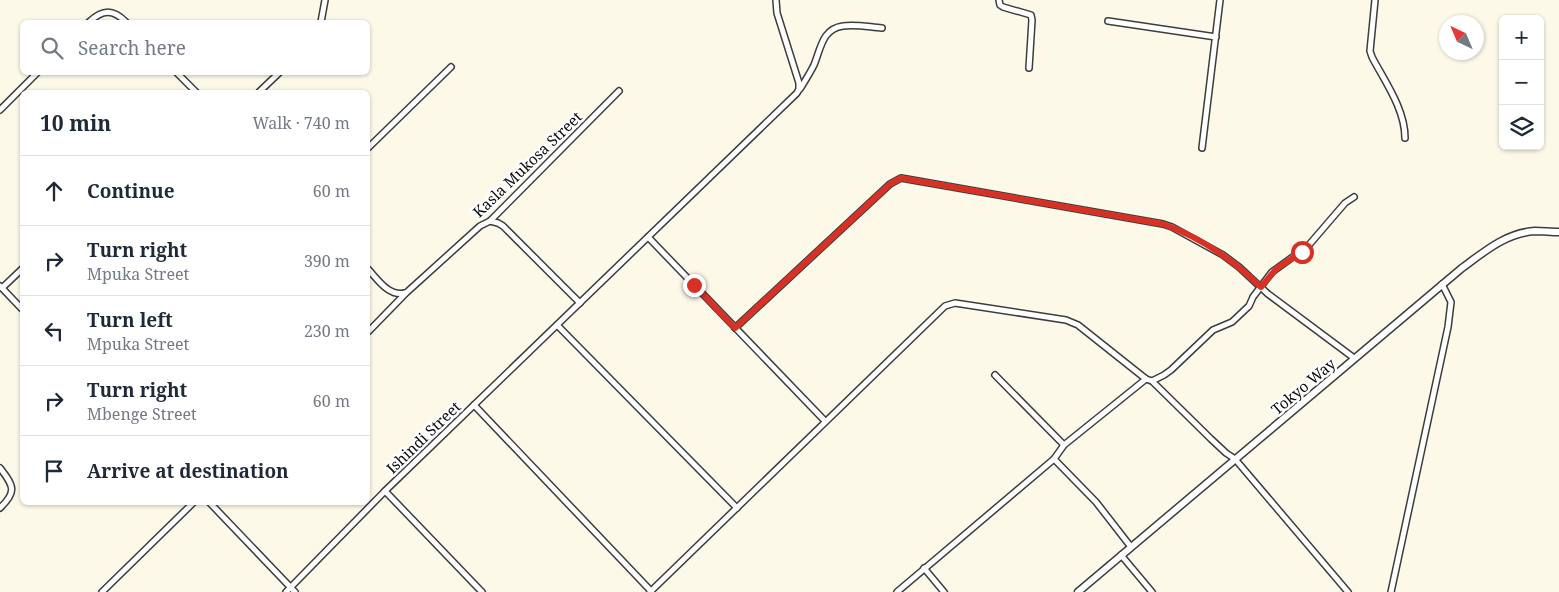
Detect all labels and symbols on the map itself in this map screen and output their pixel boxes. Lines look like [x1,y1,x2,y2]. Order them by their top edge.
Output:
north arrow [1439,15,1484,60]
street label: Kasla Mukosa Street [468,107,586,221]
route start [1291,241,1314,264]
route end [683,274,706,297]
street label: Tokyo Way [1267,353,1340,419]
street label: Ishindi Street [382,396,464,478]

